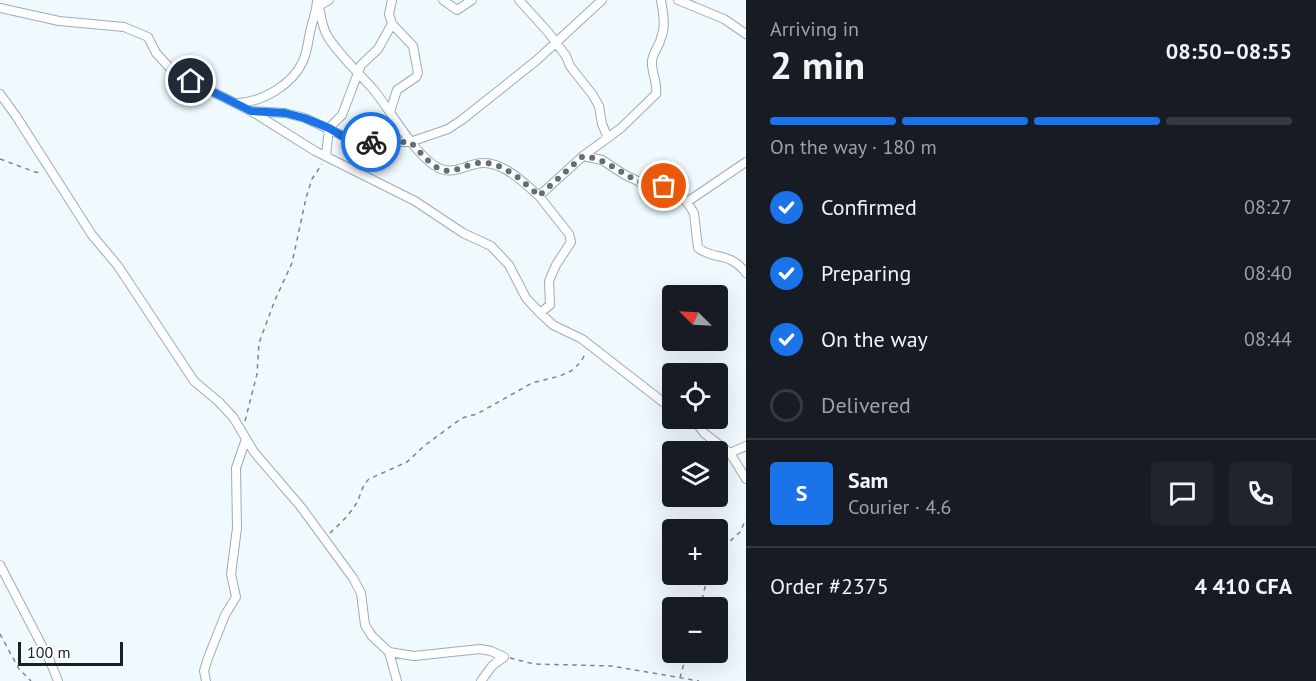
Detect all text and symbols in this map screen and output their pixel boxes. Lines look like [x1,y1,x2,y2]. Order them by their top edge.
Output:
text: Arriving in [770,16,859,42]
text: 08:50–08:55 [1166,37,1292,65]
text: 2 min [770,39,865,90]
pin [165,55,216,106]
icon: home [174,64,207,97]
courier [341,112,401,172]
icon: bike [355,126,388,159]
text: On the way · 180 m [770,134,937,160]
pin [638,160,689,211]
icon: bag [647,169,680,202]
icon: check [770,191,803,224]
text: Confirmed [821,193,917,221]
text: 08:27 [1244,194,1292,220]
icon: check [770,257,803,290]
text: Preparing [821,259,911,287]
text: 08:40 [1244,260,1292,286]
north arrow [662,285,728,351]
map controls [662,285,728,663]
icon: check [770,323,803,356]
text: On the way [821,325,928,353]
text: 08:44 [1244,326,1292,352]
button: locate [662,363,728,429]
text: Delivered [821,391,911,419]
button: layers [662,441,728,507]
button: chat [1151,462,1214,525]
button: phone [1229,462,1292,525]
text: Sam [848,466,888,494]
text: S [796,479,807,507]
text: Courier · 4.6 [848,494,951,520]
button: + [662,519,728,585]
text: Order #2375 [770,572,889,600]
text: 4 410 CFA [1194,572,1292,600]
button: − [662,597,728,663]
scale bar [18,639,123,666]
text: 100 m [27,642,70,662]

